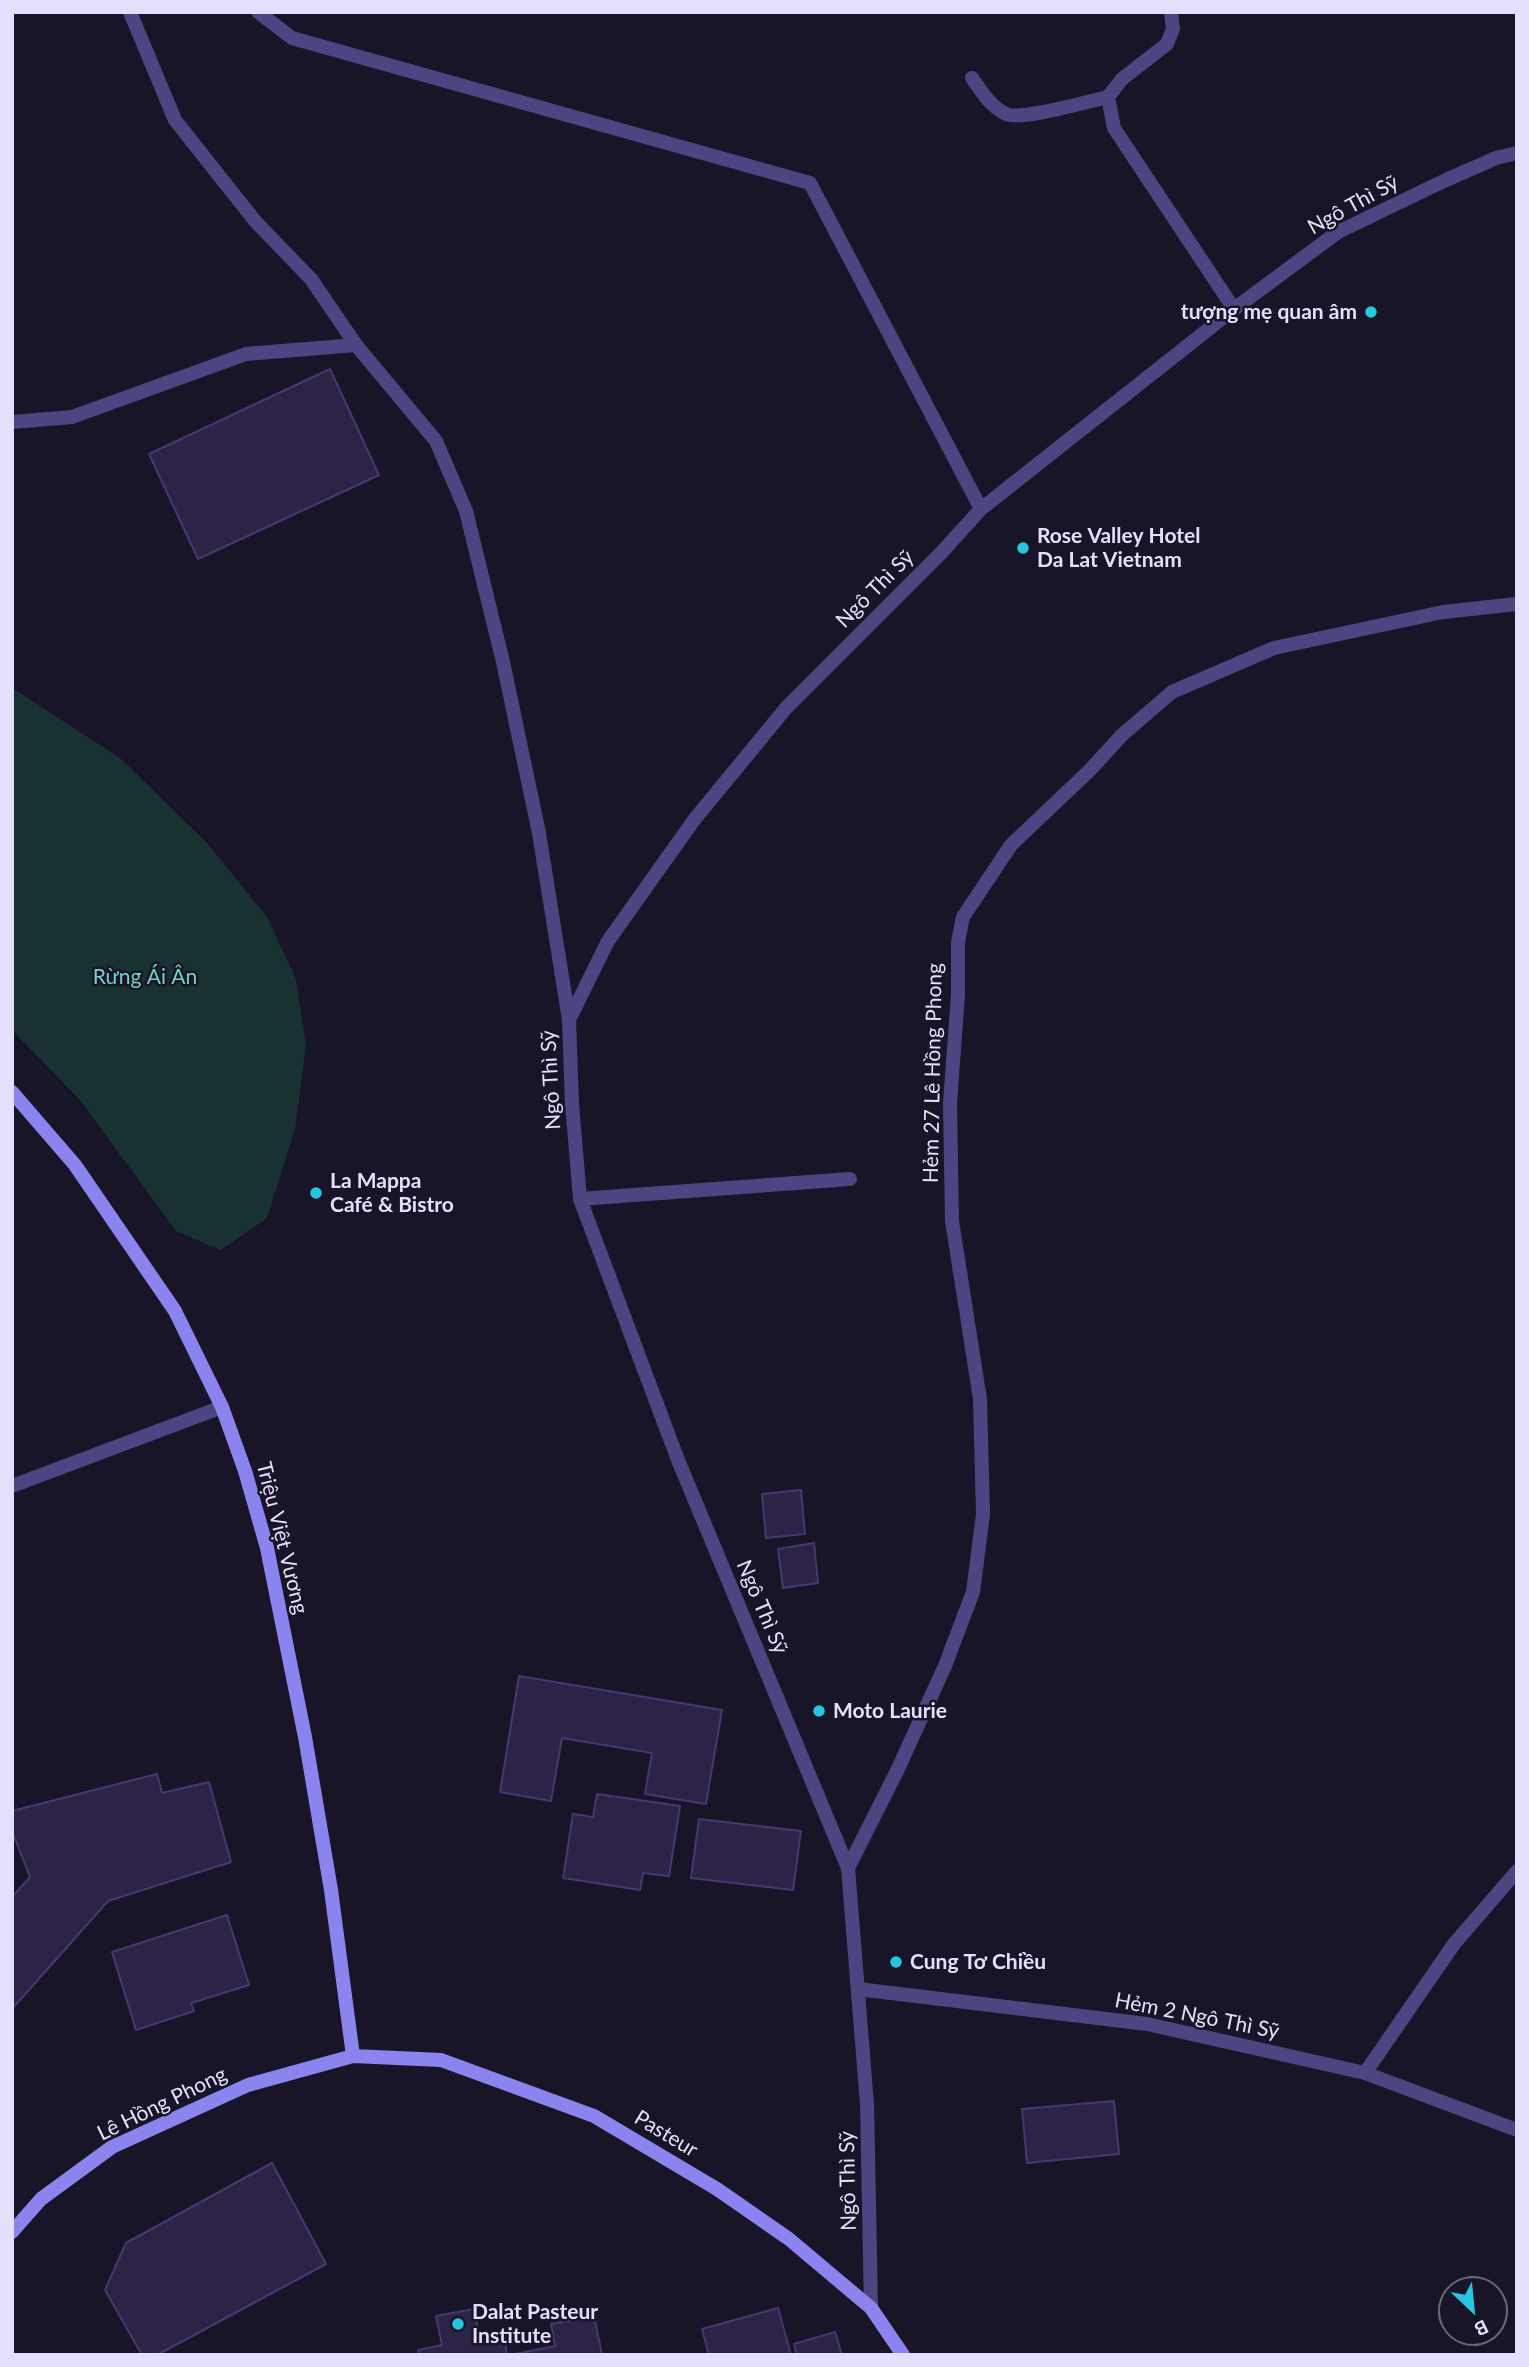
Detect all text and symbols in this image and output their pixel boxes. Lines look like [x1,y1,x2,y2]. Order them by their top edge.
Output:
street label: Ngô Thì Sỹ [1303,170,1403,240]
place label: tượng mẹ quan âm [1181,299,1357,325]
marker: tượng mẹ quan âm [1363,304,1379,320]
place label: Rose Valley Hotel Da Lat Vietnam [1037,523,1200,573]
marker: Rose Valley Hotel Da Lat Vietnam [1015,540,1031,556]
street label: Ngô Thì Sỹ [831,545,919,633]
street label: Hẻm 27 Lê Hồng Phong [918,963,948,1183]
park label: Rừng Ái Ân [93,964,197,990]
street label: Ngô Thì Sỹ [536,1030,566,1130]
place label: La Mappa Café & Bistro [330,1168,454,1218]
marker: La Mappa Café & Bistro [308,1185,324,1201]
street label: Triệu Việt Vương [251,1459,313,1617]
street label: Ngô Thì Sỹ [731,1556,793,1658]
place label: Moto Laurie [833,1698,947,1724]
marker: Moto Laurie [811,1703,827,1719]
place label: Cung Tơ Chiều [910,1949,1046,1975]
marker: Cung Tơ Chiều [888,1954,904,1970]
street label: Hẻm 2 Ngô Thì Sỹ [1113,1988,1281,2044]
street label: Lê Hồng Phong [93,2062,231,2146]
street label: Pasteur [630,2105,702,2163]
street label: Ngô Thì Sỹ [835,2131,861,2231]
north arrow [1438,2276,1508,2346]
place label: Dalat Pasteur Institute [472,2299,598,2349]
text: B [1471,2315,1492,2342]
marker: Dalat Pasteur Institute [450,2316,466,2332]

